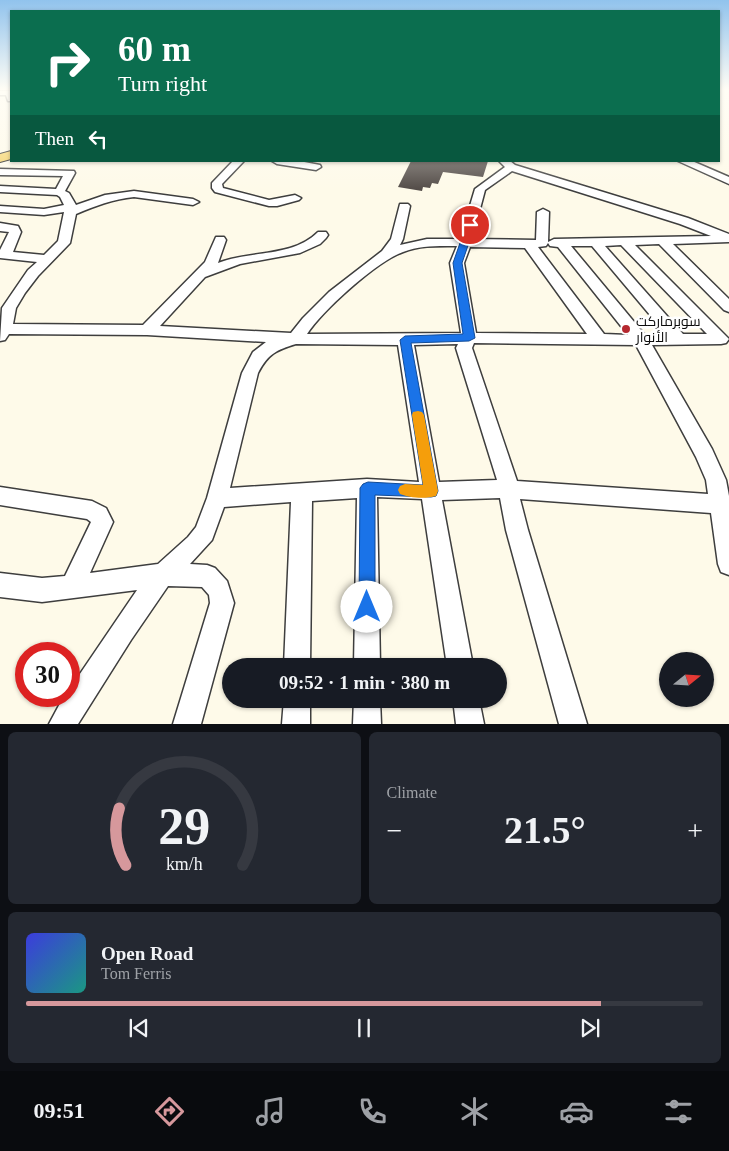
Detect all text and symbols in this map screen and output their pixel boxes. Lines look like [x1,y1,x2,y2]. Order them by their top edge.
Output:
icon: right [35,30,100,95]
text: 60 m [118,30,191,69]
text: Turn right [118,71,207,96]
icon: left [84,125,112,153]
text: Then [35,128,74,149]
pin [449,204,491,246]
icon: arrive [456,211,484,239]
place label: سوبرماركت الأنوار [635,314,701,345]
marker: سوبرماركت الأنوار [620,323,632,335]
position arrow [340,580,392,632]
speed limit sign: 30 [15,642,80,707]
north arrow [659,652,714,708]
map controls [659,652,714,707]
text: 09:52 · 1 min · 380 m [279,672,450,693]
text: Climate [387,784,437,801]
text: 29 [158,798,210,855]
text: 21.5° [504,809,586,851]
text: − [387,815,402,846]
text: + [687,815,703,846]
text: km/h [166,854,203,874]
text: Open Road [101,943,193,964]
text: Tom Ferris [101,965,171,982]
icon: previous [125,1014,153,1042]
icon: pause [350,1014,378,1042]
icon: next [576,1014,604,1042]
icon: directions [152,1094,187,1129]
icon: music [253,1094,288,1129]
icon: phone [355,1094,390,1129]
icon: climate [457,1094,492,1129]
icon: car [559,1094,594,1129]
icon: filters [661,1094,696,1129]
text: 09:51 [33,1098,85,1123]

